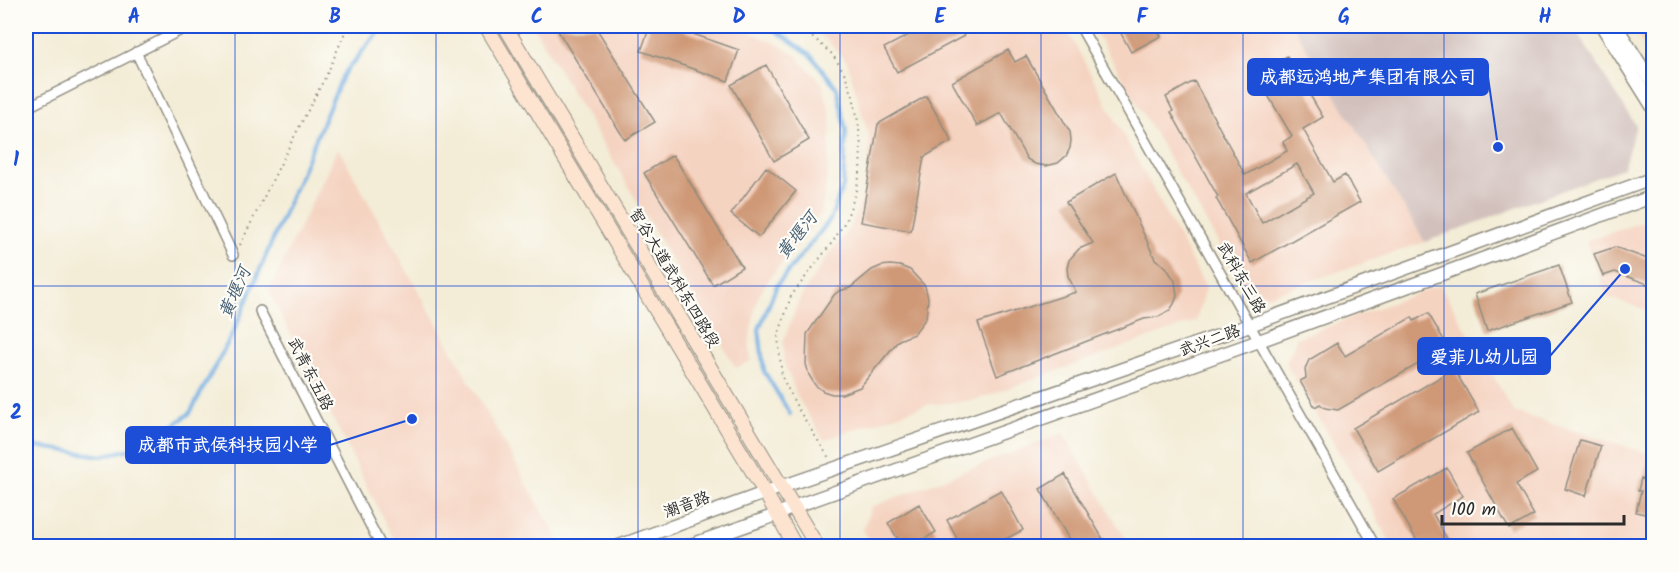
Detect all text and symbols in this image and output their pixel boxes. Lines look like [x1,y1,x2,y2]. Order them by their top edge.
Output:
text: A [128,2,140,34]
text: B [329,2,341,34]
text: C [531,2,543,34]
text: D [732,2,746,34]
text: E [934,2,946,34]
text: F [1137,2,1149,34]
text: G [1338,2,1350,34]
text: H [1538,2,1552,34]
callout: 成都远鸿地产集团有限公司 [1248,59,1488,95]
text: 成都远鸿地产集团有限公司 [1260,64,1476,93]
text: 1 [13,145,19,177]
street label: 智谷大道武科东四路段 [622,203,726,353]
water label: 黄堰河 [770,203,828,266]
street label: 武科东三路 [1210,237,1272,319]
water label: 黄堰河 [212,260,261,324]
street label: 武兴二路 [1176,318,1244,364]
street label: 武青东五路 [281,333,339,415]
callout: 爱菲儿幼儿园 [1418,338,1550,374]
text: 爱菲儿幼儿园 [1430,344,1538,373]
text: 2 [10,398,22,430]
callout: 成都市武侯科技园小学 [126,427,330,463]
text: 成都市武侯科技园小学 [138,432,318,461]
street label: 潮音路 [660,485,714,525]
scale bar [1442,488,1624,526]
text: 100 m [1451,496,1496,525]

